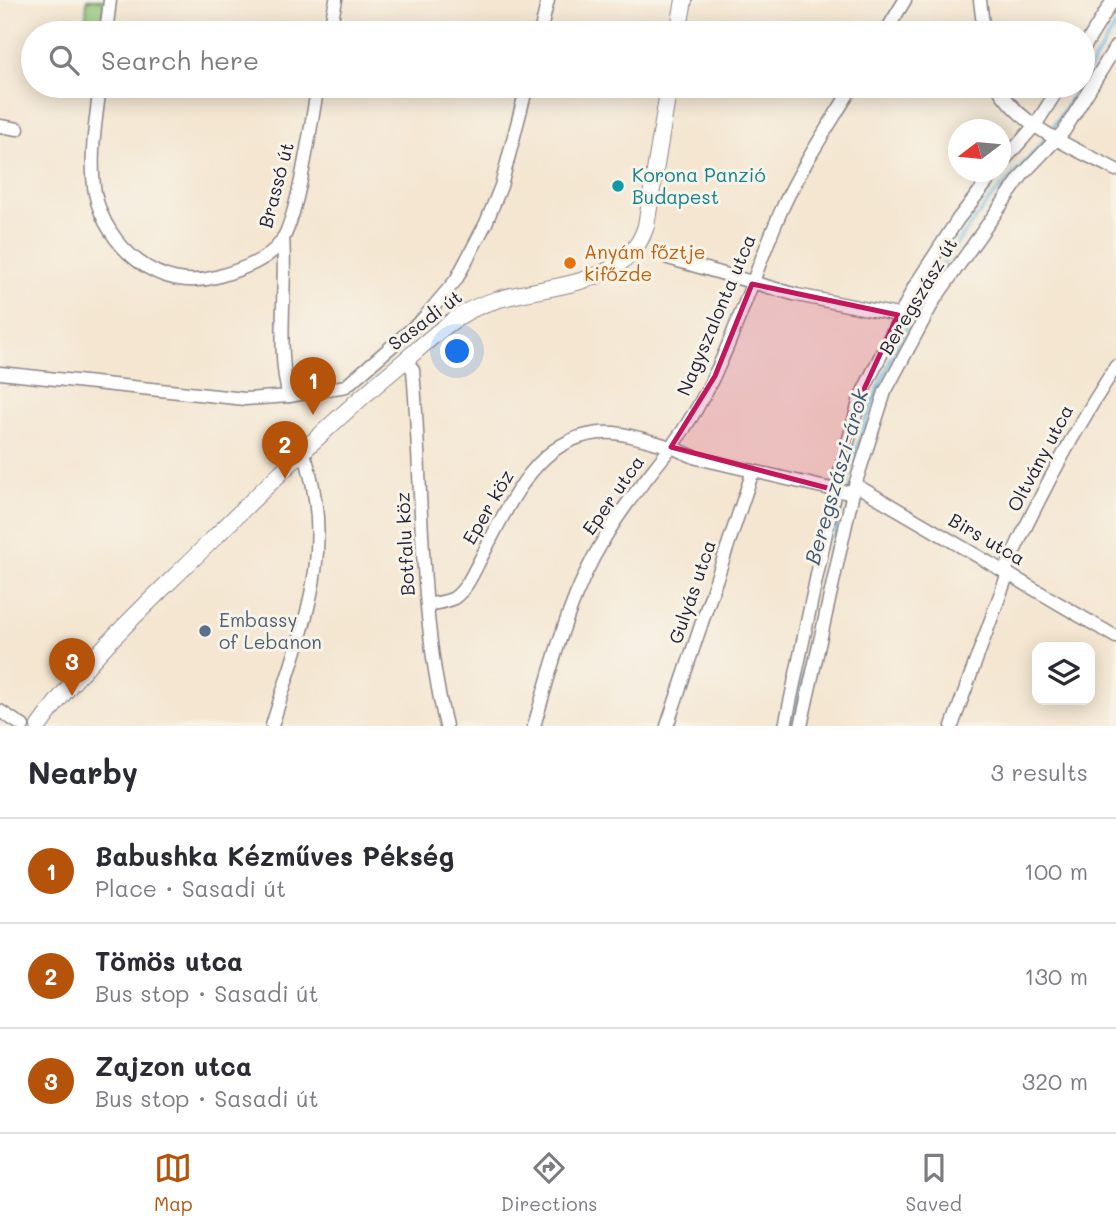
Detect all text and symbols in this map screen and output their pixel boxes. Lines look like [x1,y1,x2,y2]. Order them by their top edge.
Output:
search box [21,21,1095,98]
icon: search [45,41,83,79]
text: Search here [101,43,259,77]
north arrow [948,119,1011,182]
street label: Brassó út [252,139,299,230]
place label: Korona Panzió Budapest [632,162,766,209]
marker: Korona Panzió Budapest [610,178,626,194]
street label: Nagyszalonta utca [670,230,761,399]
street label: Beregszász út [873,233,962,359]
place label: Anyám főztje kifőzde [584,239,706,286]
marker: Anyám főztje kifőzde [562,255,578,271]
street label: Sasadi út [383,284,467,356]
your location [440,334,474,368]
pin: 1 [290,357,336,415]
water label: Beregszászi-árok [798,385,874,567]
street label: Oltvány utca [1001,400,1078,516]
pin: 2 [262,421,308,479]
street label: Eper utca [576,450,649,539]
street label: Eper köz [456,465,519,548]
street label: Botfalu köz [389,492,420,597]
street label: Birs utca [945,507,1030,570]
street label: Gulyás utca [662,537,721,647]
place label: Embassy of Lebanon [219,607,322,654]
marker: Embassy of Lebanon [197,623,213,639]
pin: 3 [49,638,95,696]
map controls [1032,642,1095,705]
button: layers [1032,642,1095,705]
text: Nearby [28,752,138,792]
text: 3 results [991,757,1088,787]
text: Babushka Kézműves Pékség [95,839,454,873]
text: 1 [46,856,56,886]
text: 100 m [1024,856,1088,886]
text: Place · Sasadi út [95,873,286,903]
text: Tömös utca [95,944,243,978]
text: 2 [45,961,57,991]
text: 130 m [1024,961,1088,991]
text: Bus stop · Sasadi út [95,978,319,1008]
text: Zajzon utca [95,1049,252,1083]
text: 3 [44,1066,58,1096]
text: 320 m [1022,1066,1088,1096]
text: Bus stop · Sasadi út [95,1083,319,1113]
tab: Map [154,1149,193,1216]
tab: Directions [501,1149,597,1216]
tab: Saved [906,1149,962,1216]

